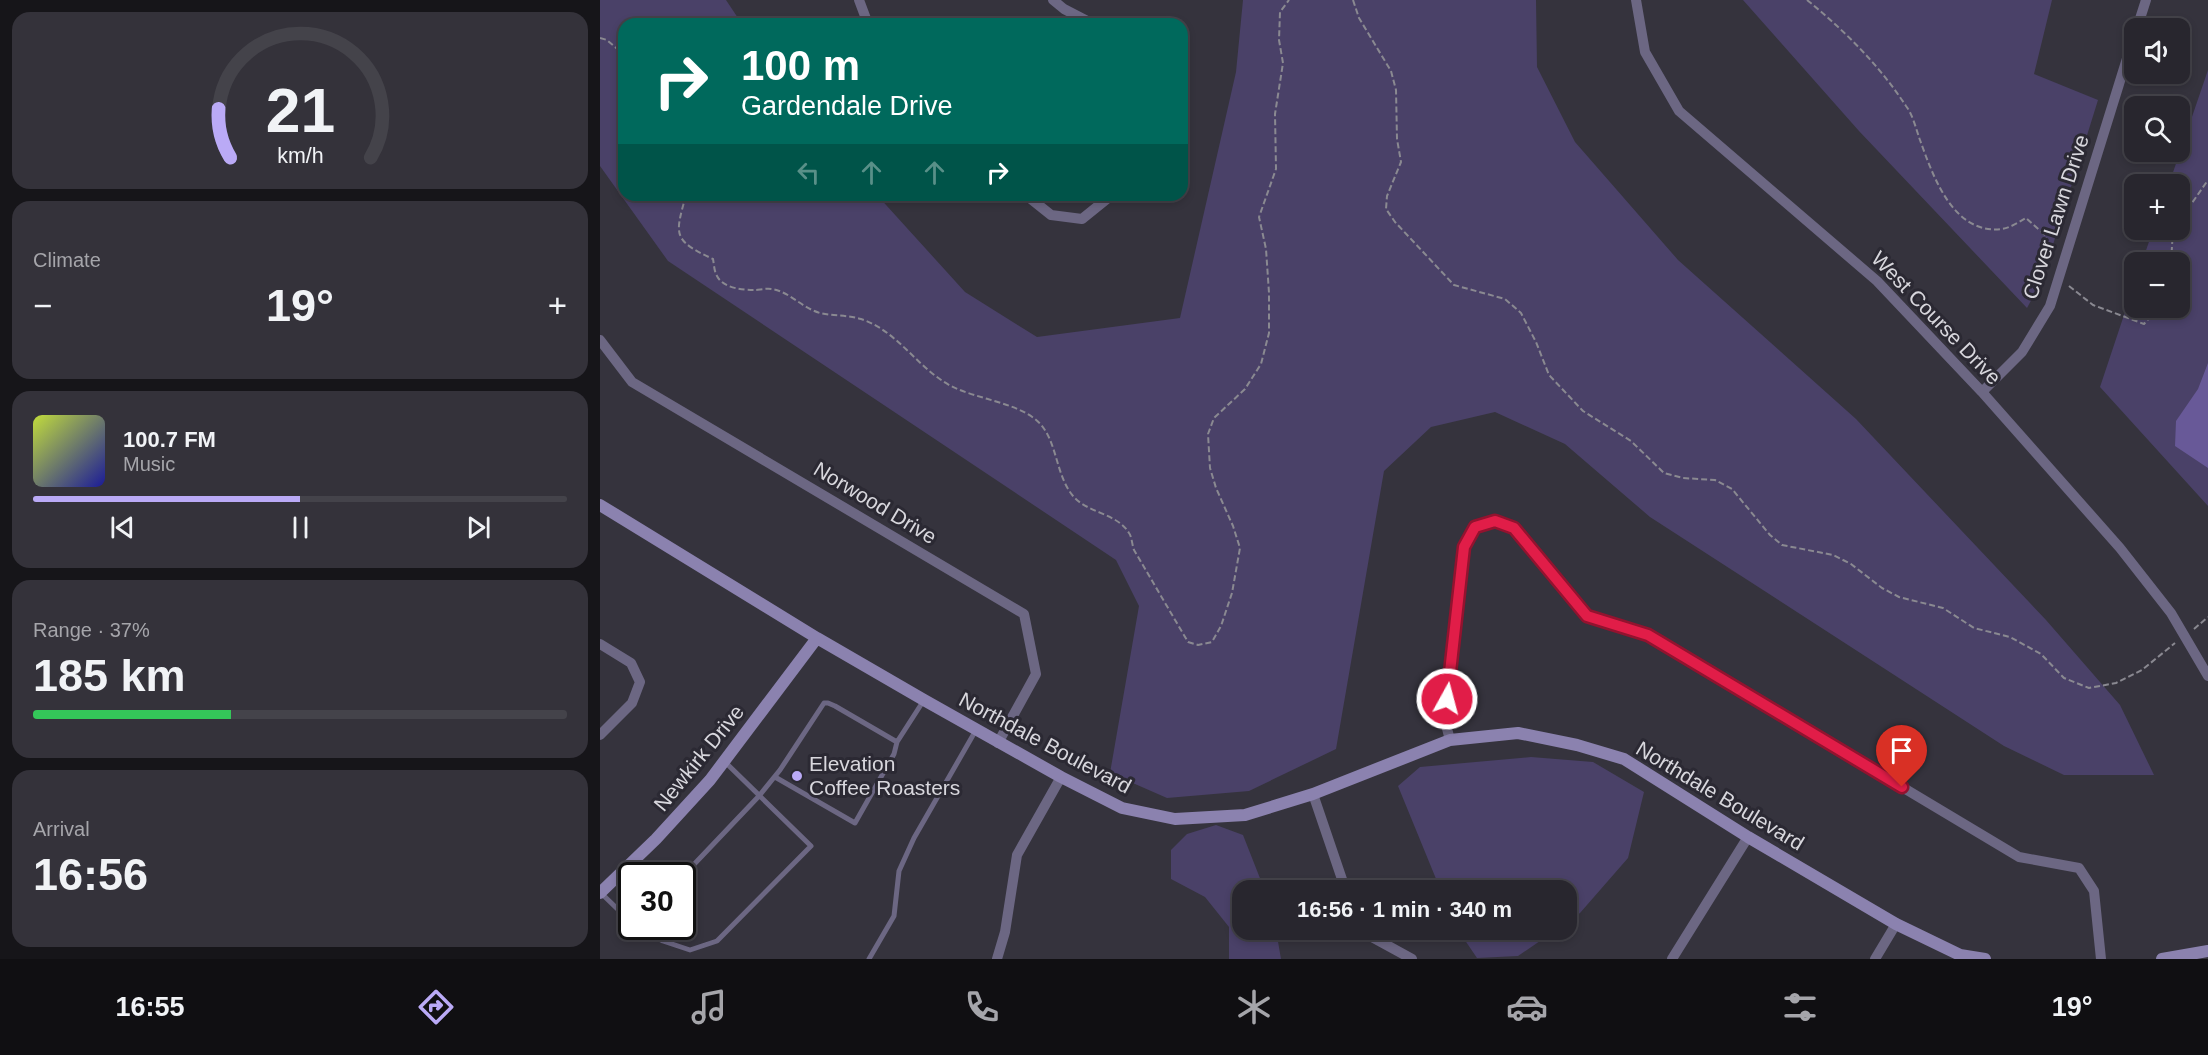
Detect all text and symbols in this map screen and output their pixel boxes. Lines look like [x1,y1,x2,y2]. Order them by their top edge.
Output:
map controls [2124,18,2190,318]
button: sound [2124,18,2190,84]
icon: right [642,42,720,120]
text: 100 m [741,42,860,89]
text: 21 [265,76,335,145]
text: Gardendale Drive [741,91,953,121]
button: search [2124,96,2190,162]
street label: Clover Lawn Drive [2018,132,2093,302]
text: km/h [277,144,323,168]
icon: left [792,156,825,189]
icon: ahead [855,156,888,189]
icon: ahead [918,156,951,189]
icon: right [981,156,1014,189]
button: + [2124,174,2190,240]
street label: West Course Drive [1867,246,2006,389]
text: Climate [33,249,101,271]
button: − [2124,252,2190,318]
text: 19° [266,280,334,331]
text: − [33,287,52,324]
text: + [548,287,567,324]
text: 100.7 FM [123,427,216,452]
text: Music [123,453,175,475]
street label: Norwood Drive [810,457,941,548]
icon: previous [106,511,139,544]
icon: pause [284,511,317,544]
icon: next [462,511,495,544]
text: Range · 37% [33,619,150,641]
text: 185 km [33,650,186,701]
position arrow [1415,667,1479,731]
street label: Northdale Boulevard [955,687,1135,798]
street label: Newkirk Drive [649,700,748,815]
pin [1876,725,1927,787]
icon: arrive [1885,734,1918,767]
street label: Northdale Boulevard [1632,736,1808,855]
place label: Elevation Coffee Roasters [809,752,960,799]
marker: Elevation Coffee Roasters [790,769,804,783]
text: Arrival [33,818,90,840]
text: 16:56 [33,849,148,900]
speed limit sign: 30 [618,862,696,940]
text: 16:56 · 1 min · 340 m [1297,897,1512,922]
icon: directions [415,986,457,1028]
icon: music [688,986,730,1028]
icon: phone [961,986,1003,1028]
icon: climate [1233,986,1275,1028]
icon: car [1506,986,1548,1028]
icon: filters [1779,986,1821,1028]
text: 16:55 [115,992,184,1022]
text: 19° [2052,992,2093,1022]

